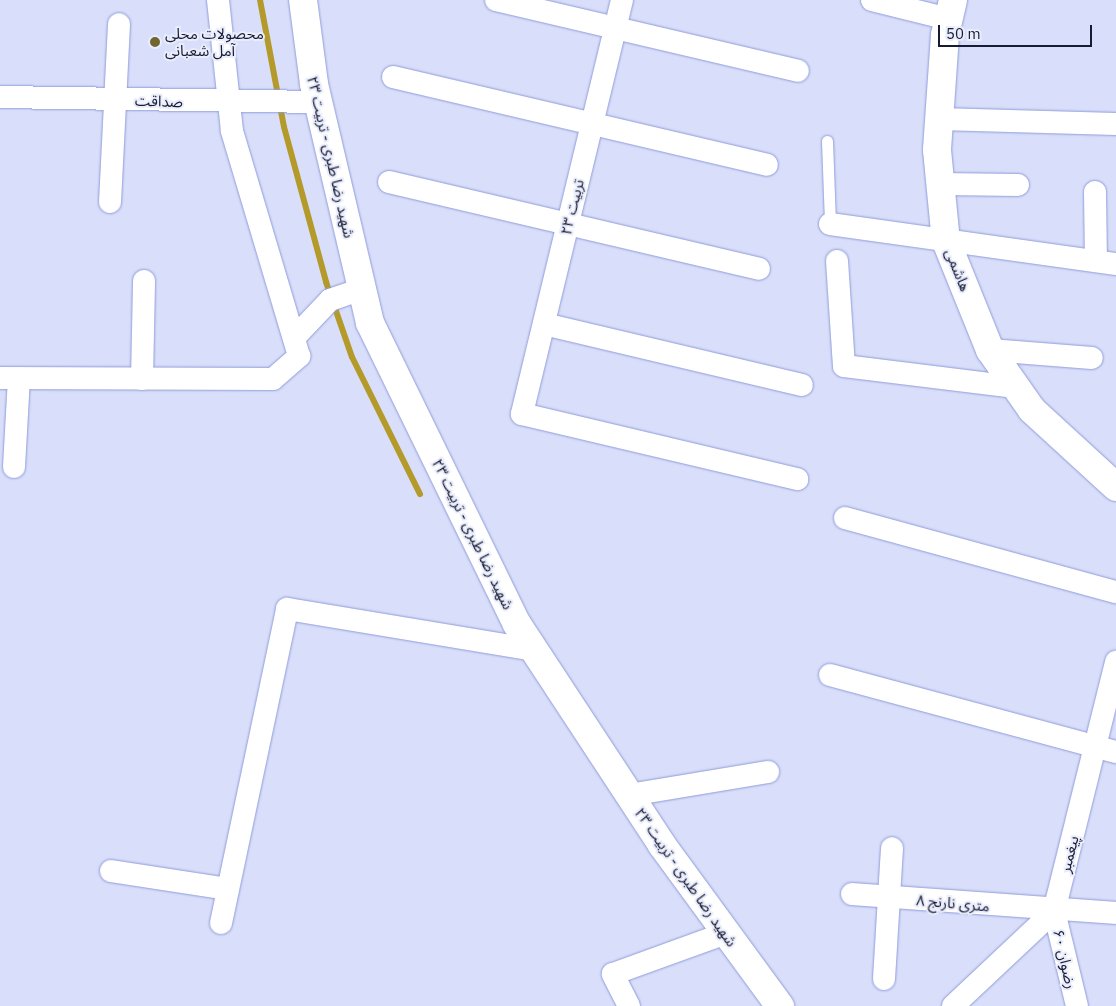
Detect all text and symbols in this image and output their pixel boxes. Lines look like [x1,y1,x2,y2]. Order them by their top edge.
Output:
scale bar [941,15,1095,47]
place label: محصولات محلی آمل شعبانی [165,24,264,59]
text: 50 m [946,24,981,43]
marker: محصولات محلی آمل شعبانی [149,36,161,48]
street label: شهید رضا طبری - تربیت ۲۳ [304,74,358,240]
street label: صداقت [135,91,183,111]
street label: تربیت ۲۳ [556,177,588,237]
street label: هاشمی [941,246,975,294]
street label: شهید رضا طبری - تربیت ۲۳ [429,456,517,612]
street label: شهید رضا طبری - تربیت ۲۳ [631,804,741,950]
street label: پیغمبر [1056,834,1082,874]
street label: ۸ متری نارنج [916,891,990,915]
street label: رضوان ۶۰ [1049,928,1081,990]

